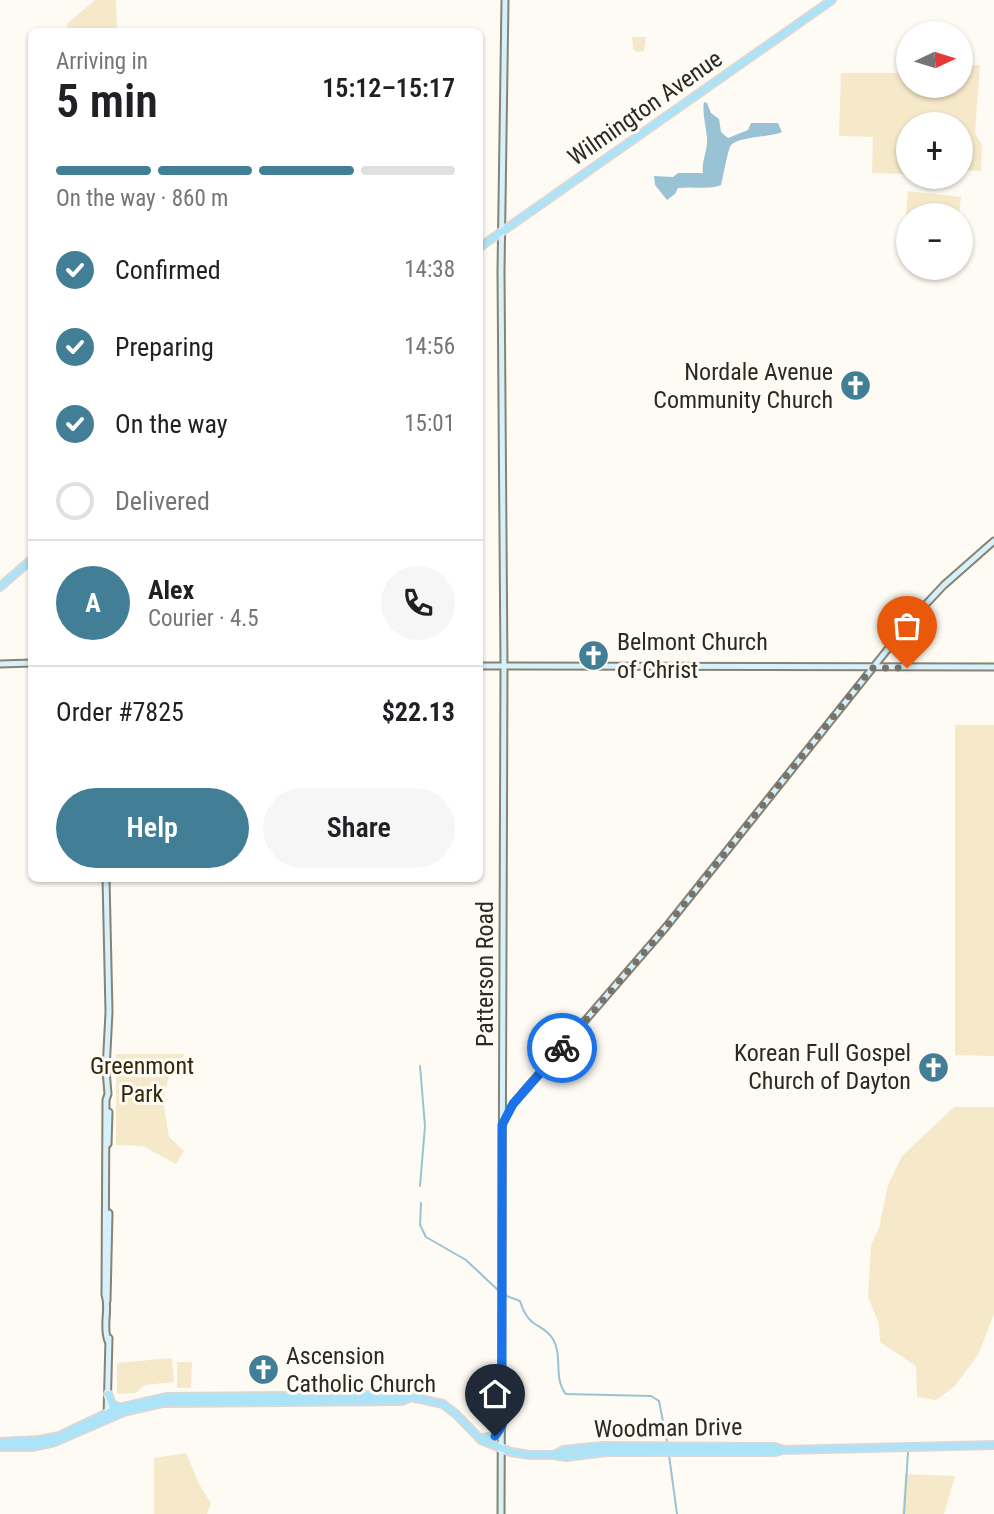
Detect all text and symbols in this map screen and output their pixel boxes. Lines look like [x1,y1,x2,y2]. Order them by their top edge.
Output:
north arrow [896,21,973,98]
map controls [896,21,973,280]
street label: Wilmington Avenue [563,44,727,172]
text: Arriving in [56,48,148,75]
text: 15:12–15:17 [322,73,455,103]
text: 5 min [56,74,158,128]
button: + [896,112,973,189]
text: On the way · 860 m [56,185,228,212]
button: − [896,203,973,280]
icon: check [56,251,94,289]
text: Confirmed [115,255,221,285]
text: 14:38 [404,256,455,283]
icon: check [56,328,94,366]
text: Preparing [115,332,214,362]
text: 14:56 [404,333,455,360]
place label: Nordale Avenue Community Church [653,358,833,414]
church icon: Nordale Avenue Community Church [839,369,873,403]
icon: check [56,405,94,443]
text: On the way [115,409,228,439]
text: 15:01 [404,410,455,437]
text: Delivered [115,486,210,516]
button: phone [381,566,455,640]
text: Alex [148,575,194,605]
text: A [85,588,101,618]
pin [877,596,937,668]
text: Courier · 4.5 [148,605,259,632]
icon: bag [888,607,926,645]
place label: Belmont Church of Christ [617,628,768,684]
church icon: Belmont Church of Christ [577,639,611,673]
text: Order #7825 [56,697,184,727]
text: $22.13 [382,697,455,727]
button: Help [56,788,249,868]
button: Share [263,788,455,868]
street label: Patterson Road [471,901,499,1047]
courier [527,1013,597,1083]
icon: bike [543,1029,581,1067]
place label: Korean Full Gospel Church of Dayton [734,1039,911,1095]
church icon: Korean Full Gospel Church of Dayton [917,1050,951,1084]
park label: Greenmont Park [90,1052,194,1108]
place label: Ascension Catholic Church [286,1342,436,1398]
church icon: Ascension Catholic Church [246,1353,280,1387]
pin [465,1364,525,1436]
icon: home [476,1375,514,1413]
street label: Woodman Drive [594,1413,742,1443]

